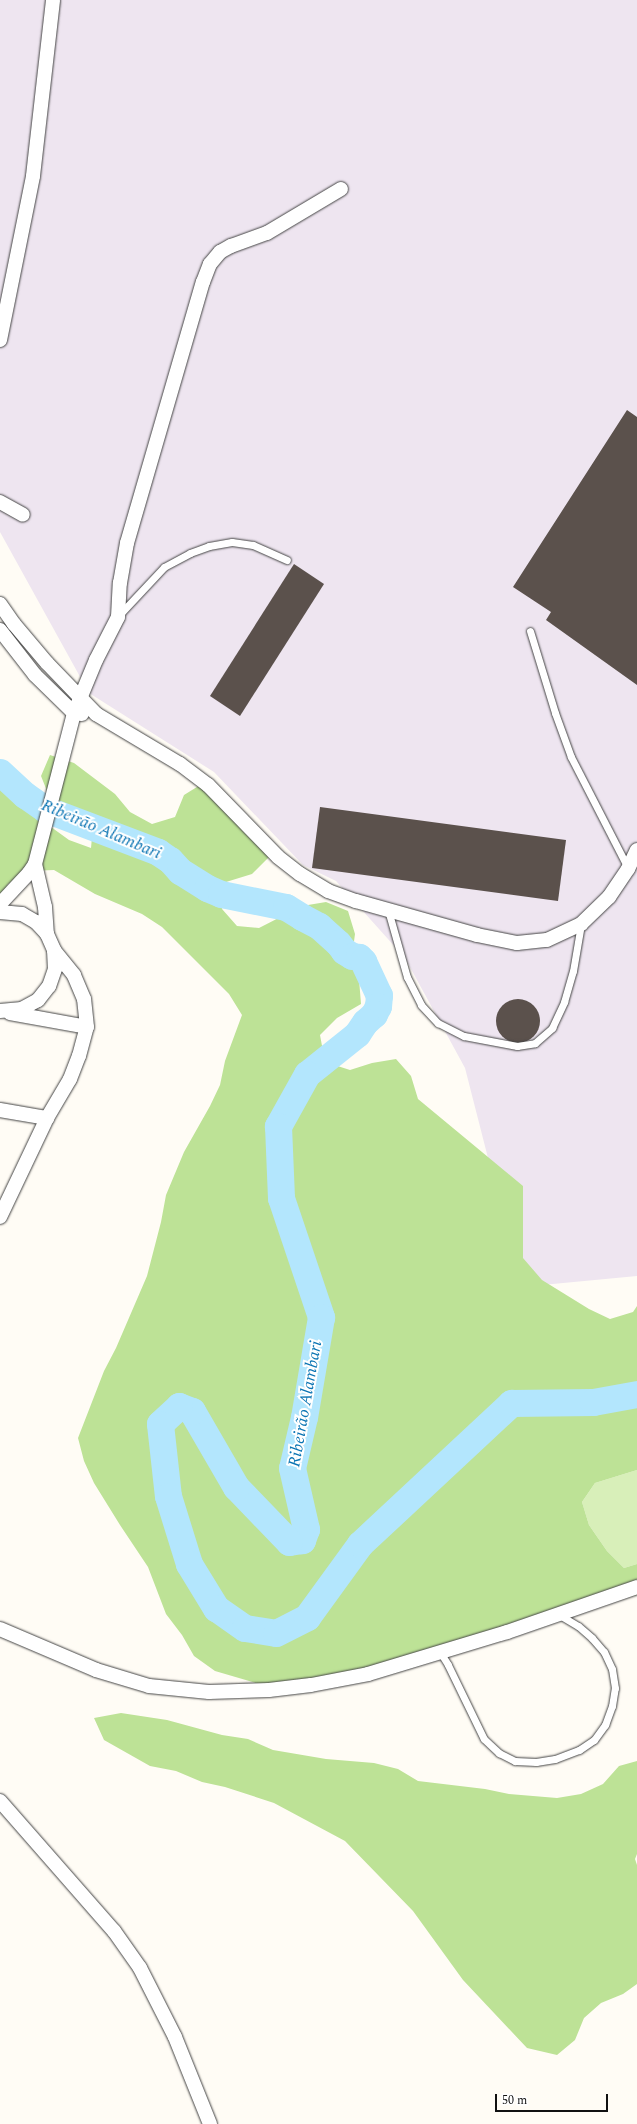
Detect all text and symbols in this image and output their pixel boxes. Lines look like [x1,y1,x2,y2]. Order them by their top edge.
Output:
water label: Ribeirão Alambari [38,796,164,864]
water label: Ribeirão Alambari [285,1339,327,1469]
scale bar [497,2086,610,2112]
text: 50 m [502,2091,527,2110]

